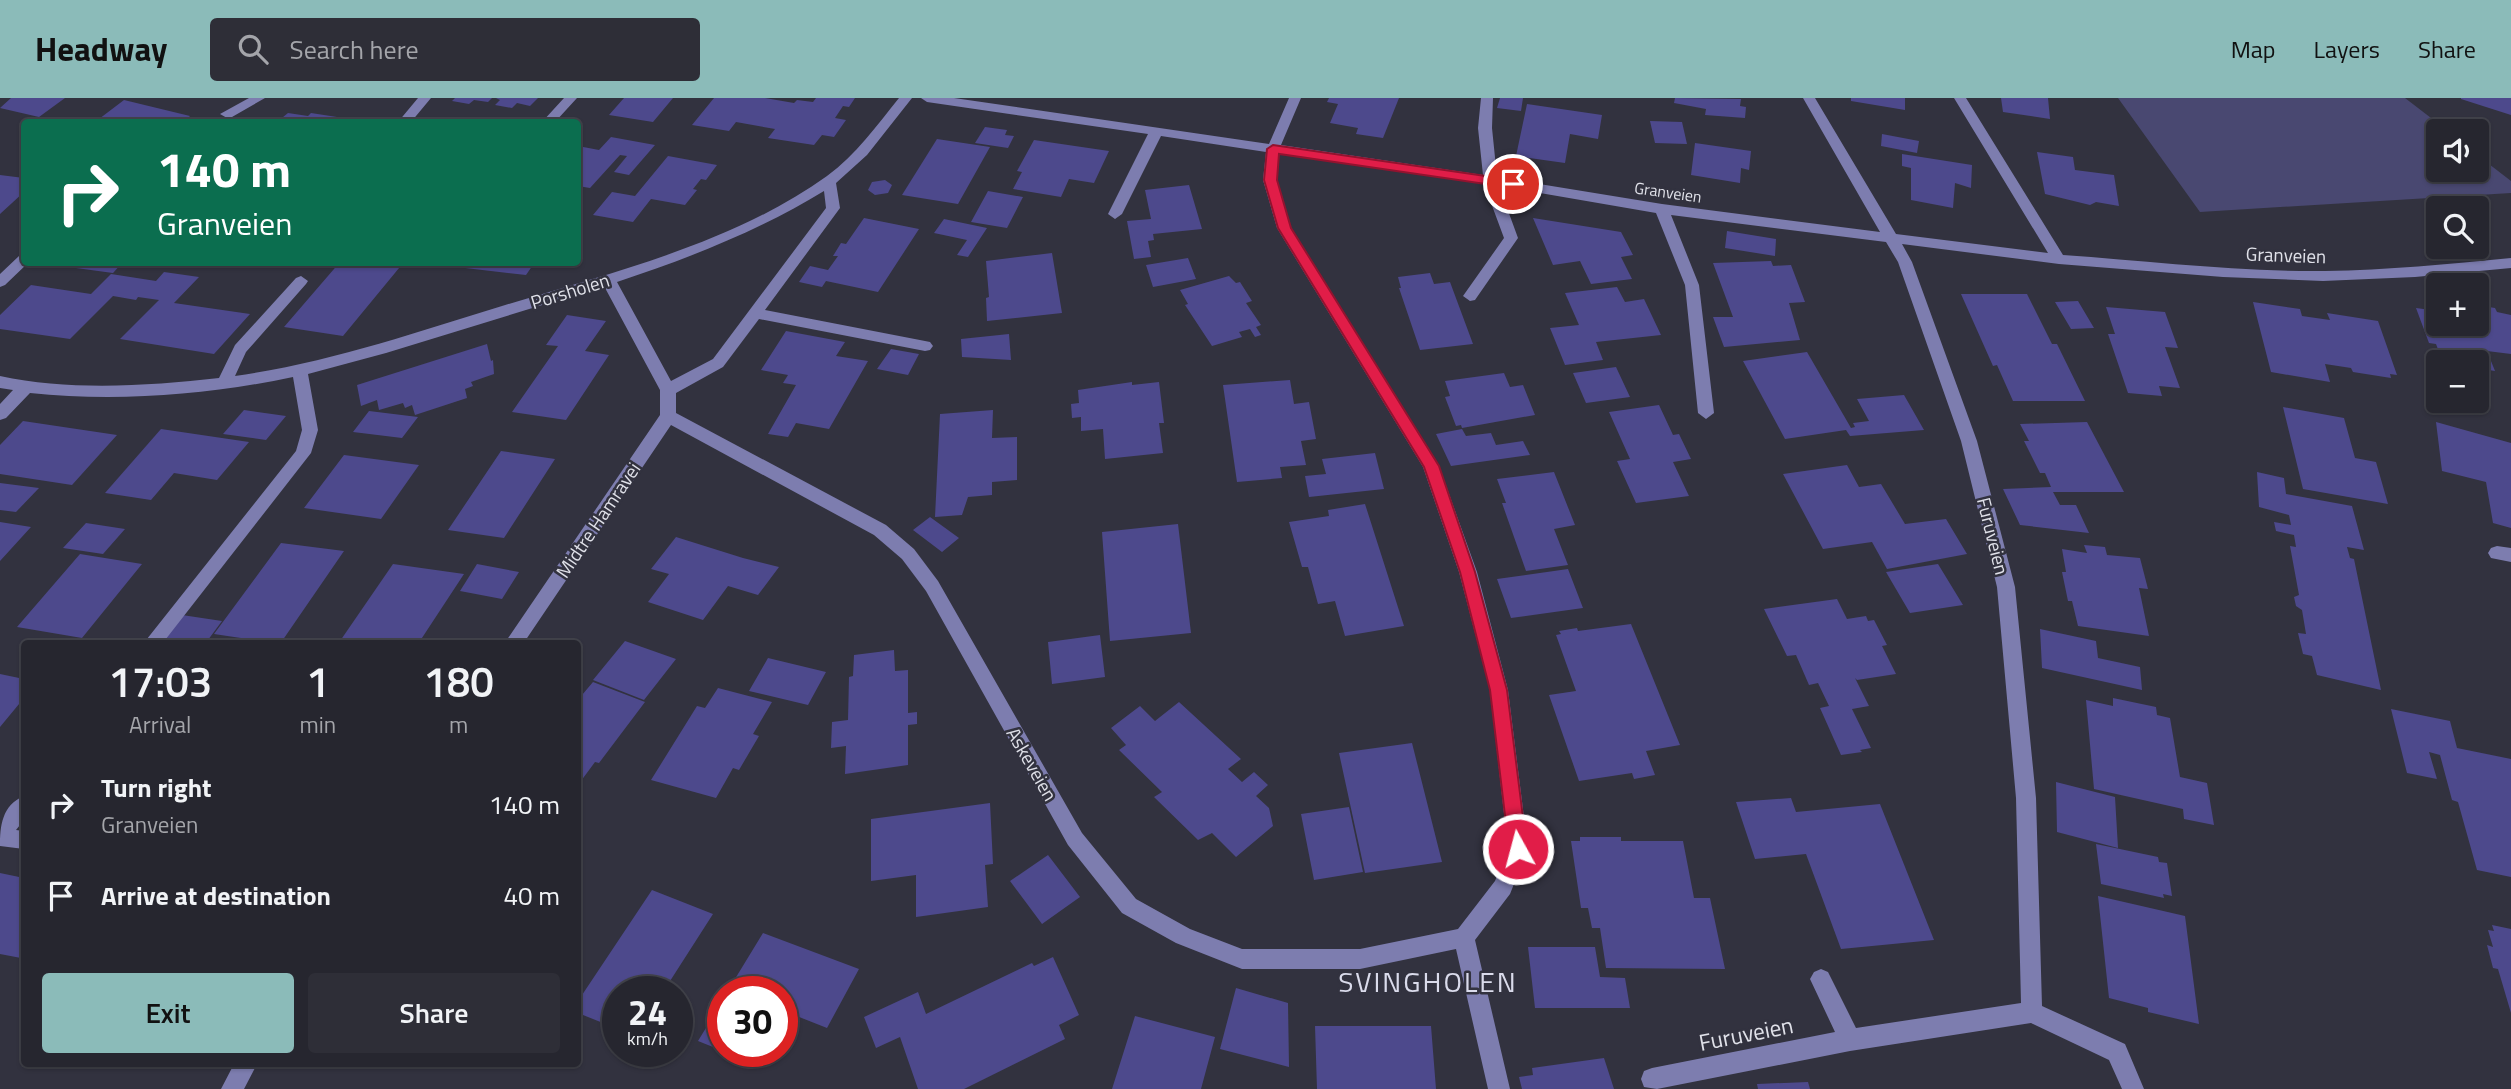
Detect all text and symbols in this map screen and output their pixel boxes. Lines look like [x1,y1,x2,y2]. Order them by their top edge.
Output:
search box [210,18,700,81]
text: Headway [35,24,168,74]
icon: search [234,30,272,68]
text: Search here [290,30,419,69]
text: Map [2231,31,2276,67]
text: Layers [2314,31,2380,67]
text: Share [2418,31,2476,67]
map controls [2426,119,2489,413]
button: sound [2426,119,2489,182]
text: 140 m [157,131,291,206]
icon: right [42,147,133,238]
pin [1483,154,1543,214]
icon: arrive [1494,165,1532,203]
street label: Granveien [1633,175,1703,209]
button: search [2426,196,2489,259]
text: Granveien [157,199,292,247]
street label: Granveien [2245,239,2327,270]
street label: Porsholen [527,265,613,316]
button: + [2426,273,2489,336]
button: − [2426,350,2489,413]
street label: Midtre Hamravei [548,456,647,583]
street label: Furuveien [1970,494,2017,578]
text: 17:03 [108,649,212,713]
text: 1 [306,649,330,713]
text: 180 [423,649,494,713]
text: Arrival [129,707,191,742]
text: min [299,707,336,742]
text: m [449,707,468,742]
street label: Askeveien [1000,721,1065,806]
text: Turn right [101,768,212,807]
text: 140 m [489,785,560,824]
icon: right [42,786,80,824]
text: Granveien [101,807,198,842]
position arrow [1481,812,1555,886]
text: Arrive at destination [101,876,331,915]
text: 40 m [503,876,560,915]
icon: arrive [42,877,80,915]
district label: SVINGHOLEN [1338,960,1518,1003]
button: Exit [42,973,294,1053]
button: Share [308,973,560,1053]
speed limit sign: 30 [707,976,798,1067]
text: 24 [628,985,667,1039]
street label: Furuveien [1696,1007,1796,1060]
text: km/h [627,1025,668,1052]

